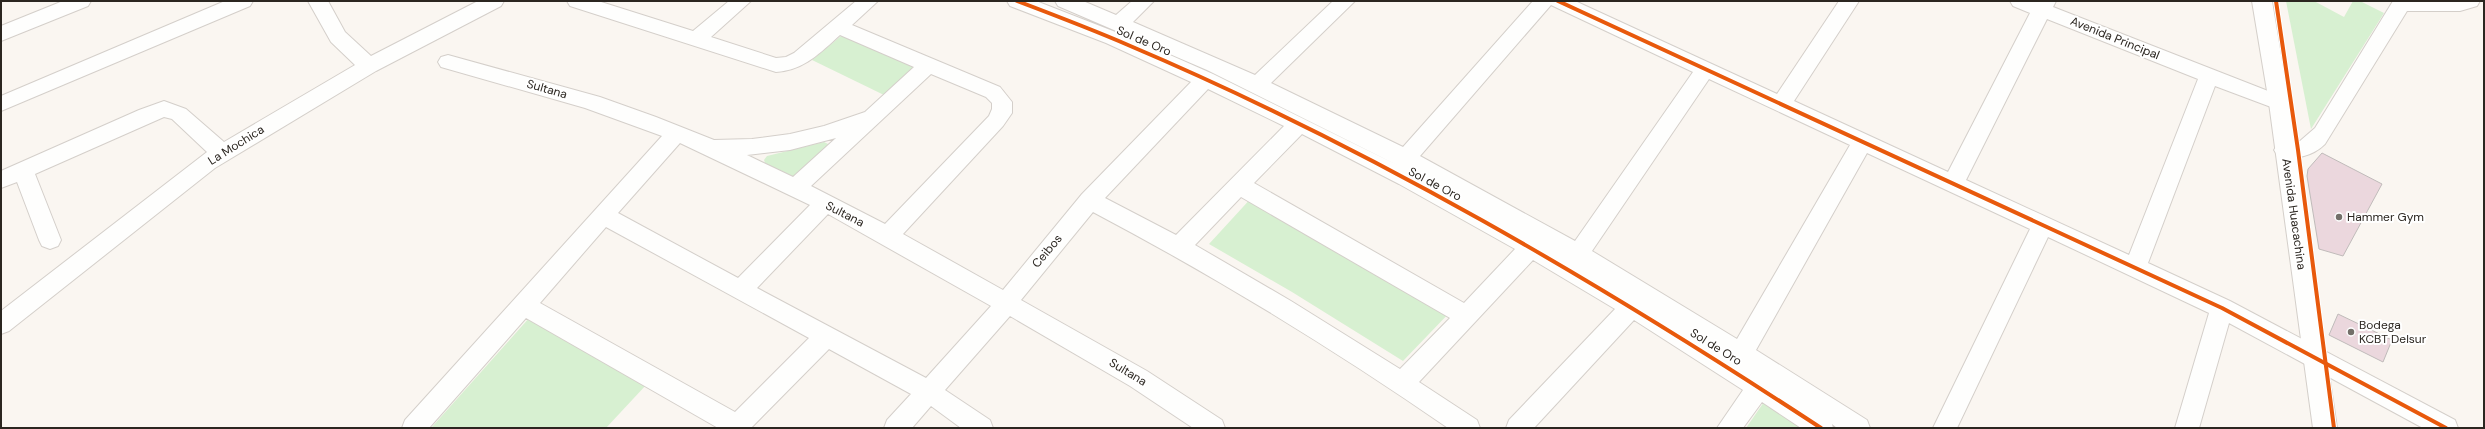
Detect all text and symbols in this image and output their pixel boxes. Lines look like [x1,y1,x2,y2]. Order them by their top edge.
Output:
street label: Avenida Principal [2068,13,2162,63]
street label: Sol de Oro [1114,22,1174,60]
street label: Sultana [525,76,569,102]
street label: La Mochica [205,121,267,169]
street label: Avenida Huacachina [2278,157,2310,271]
street label: Sol de Oro [1406,163,1464,205]
street label: Sultana [823,198,867,230]
place label: Hammer Gym [2347,209,2424,225]
marker: Hammer Gym [2334,212,2344,222]
street label: Ceibos [1028,231,1066,271]
place label: Bodega KCBT Delsur [2359,317,2427,347]
street label: Sol de Oro [1687,325,1745,369]
marker: Bodega KCBT Delsur [2346,327,2356,337]
street label: Sultana [1106,355,1150,389]

